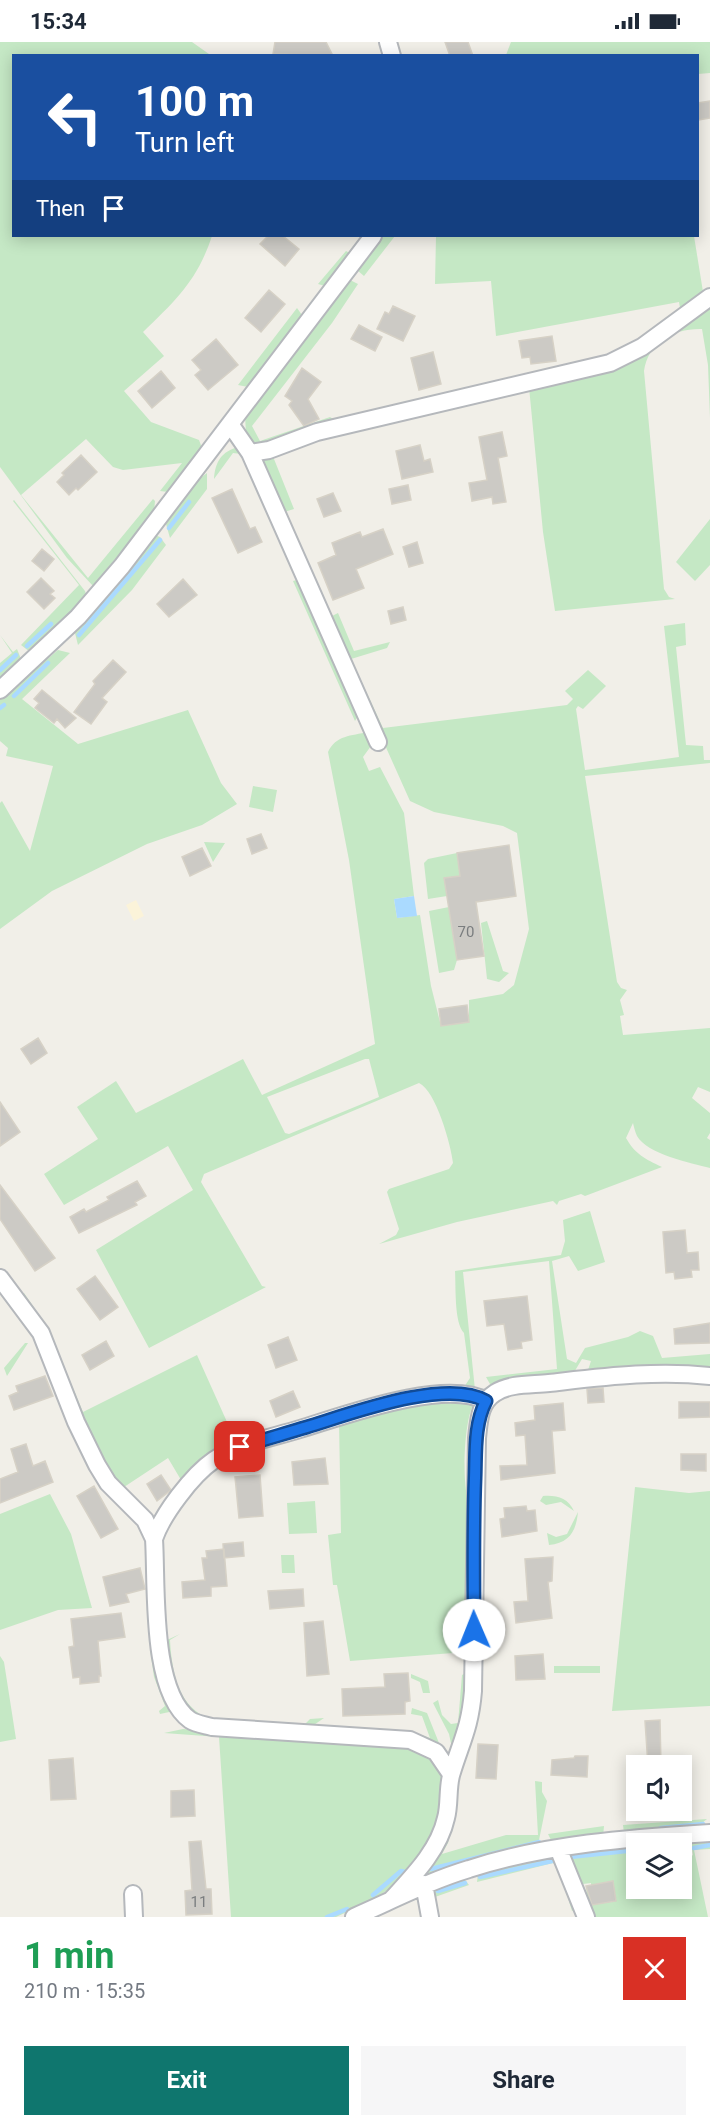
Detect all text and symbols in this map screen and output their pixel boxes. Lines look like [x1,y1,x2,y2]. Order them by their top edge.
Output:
text: 15:34 [30,9,87,34]
text: 100 m [135,77,254,126]
icon: left [36,78,114,156]
text: Turn left [135,127,235,159]
icon: arrive [97,192,130,225]
text: Then [36,196,85,221]
house number: 70 [458,923,474,941]
pin [214,1421,265,1472]
icon: arrive [223,1430,256,1463]
position arrow [442,1598,506,1662]
map controls [626,1755,692,1899]
button: sound [626,1755,692,1821]
button: layers [626,1833,692,1899]
house number: 11 [191,1893,207,1911]
text: 1 min [24,1935,115,1977]
button: close [623,1937,686,2000]
text: 210 m · 15:35 [24,1979,145,2003]
button: Exit [24,2046,349,2115]
button: Share [361,2046,686,2115]

